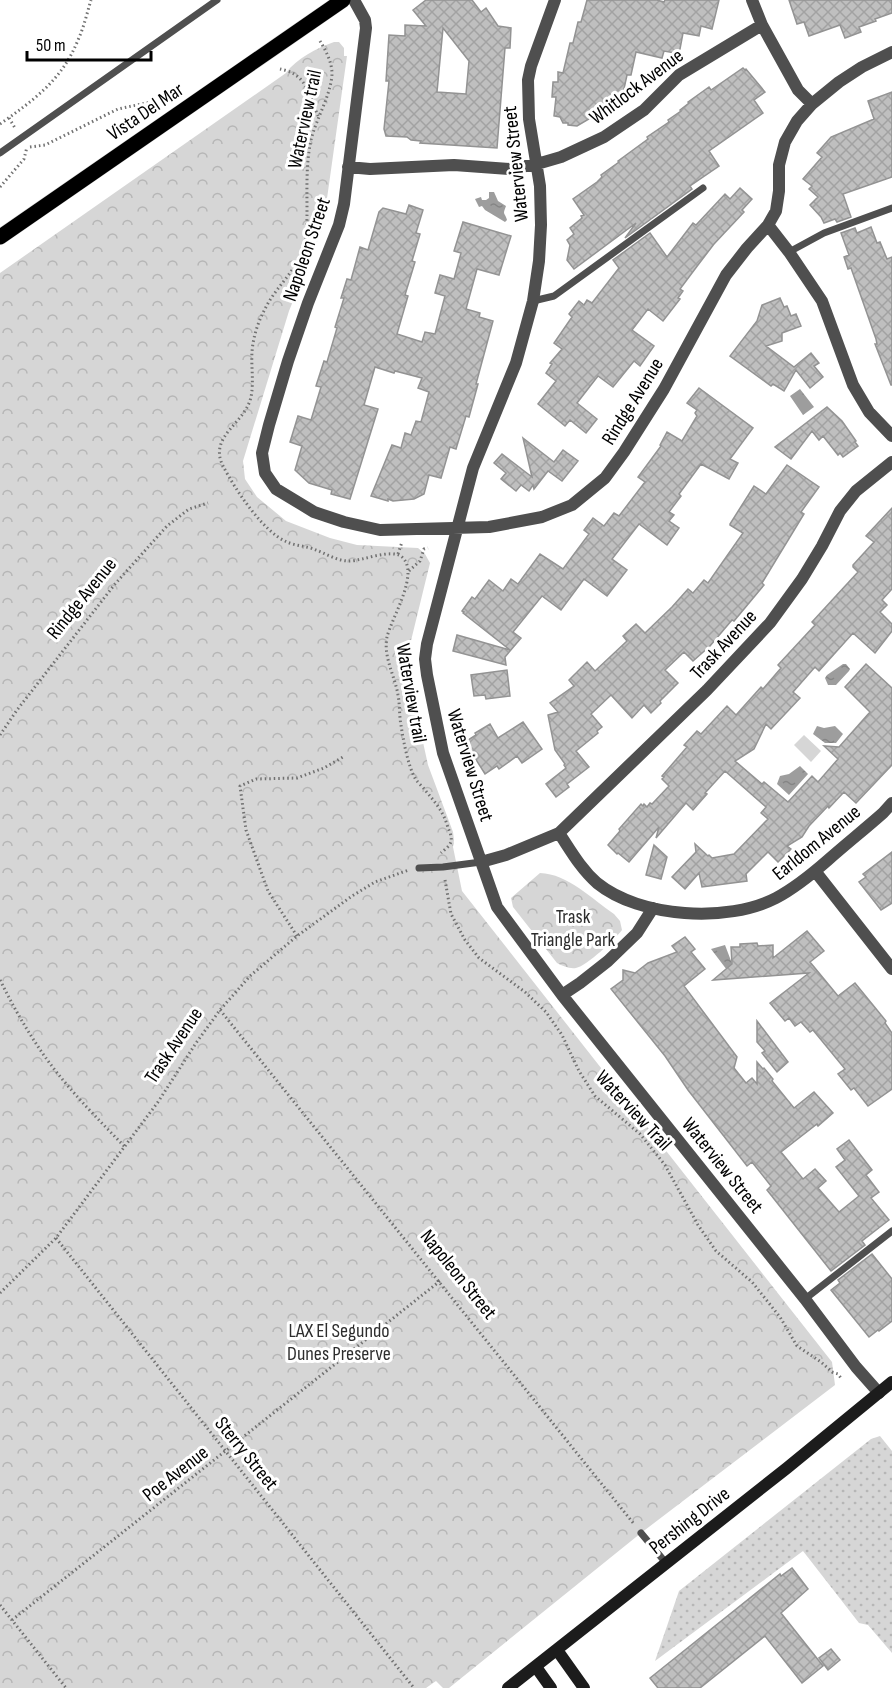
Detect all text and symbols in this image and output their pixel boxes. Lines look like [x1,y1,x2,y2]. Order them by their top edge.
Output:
scale bar [27,24,152,62]
text: 50 m [36,35,66,56]
street label: Whitlock Avenue [585,44,688,130]
street label: Waterview trail [283,68,327,171]
street label: Vista Del Mar [103,77,188,146]
street label: Waterview Street [498,105,534,223]
street label: Napoleon Street [278,194,336,305]
street label: Rindge Avenue [597,354,669,449]
street label: Rindge Avenue [42,553,122,644]
street label: Trask Avenue [685,605,762,685]
street label: Waterview trail [390,642,432,745]
street label: Waterview Street [442,706,498,824]
street label: Earldom Avenue [768,800,866,886]
park label: Trask Triangle Park [531,905,616,952]
street label: Trask Avenue [140,1003,208,1088]
street label: Waterview Trail [590,1066,677,1156]
street label: Waterview Street [676,1113,768,1218]
street label: Napoleon Street [415,1225,502,1324]
park label: LAX El Segundo Dunes Preserve [287,1319,391,1366]
street label: Sterry Street [209,1412,283,1495]
street label: Poe Avenue [138,1441,213,1507]
street label: Pershing Drive [644,1482,735,1560]

